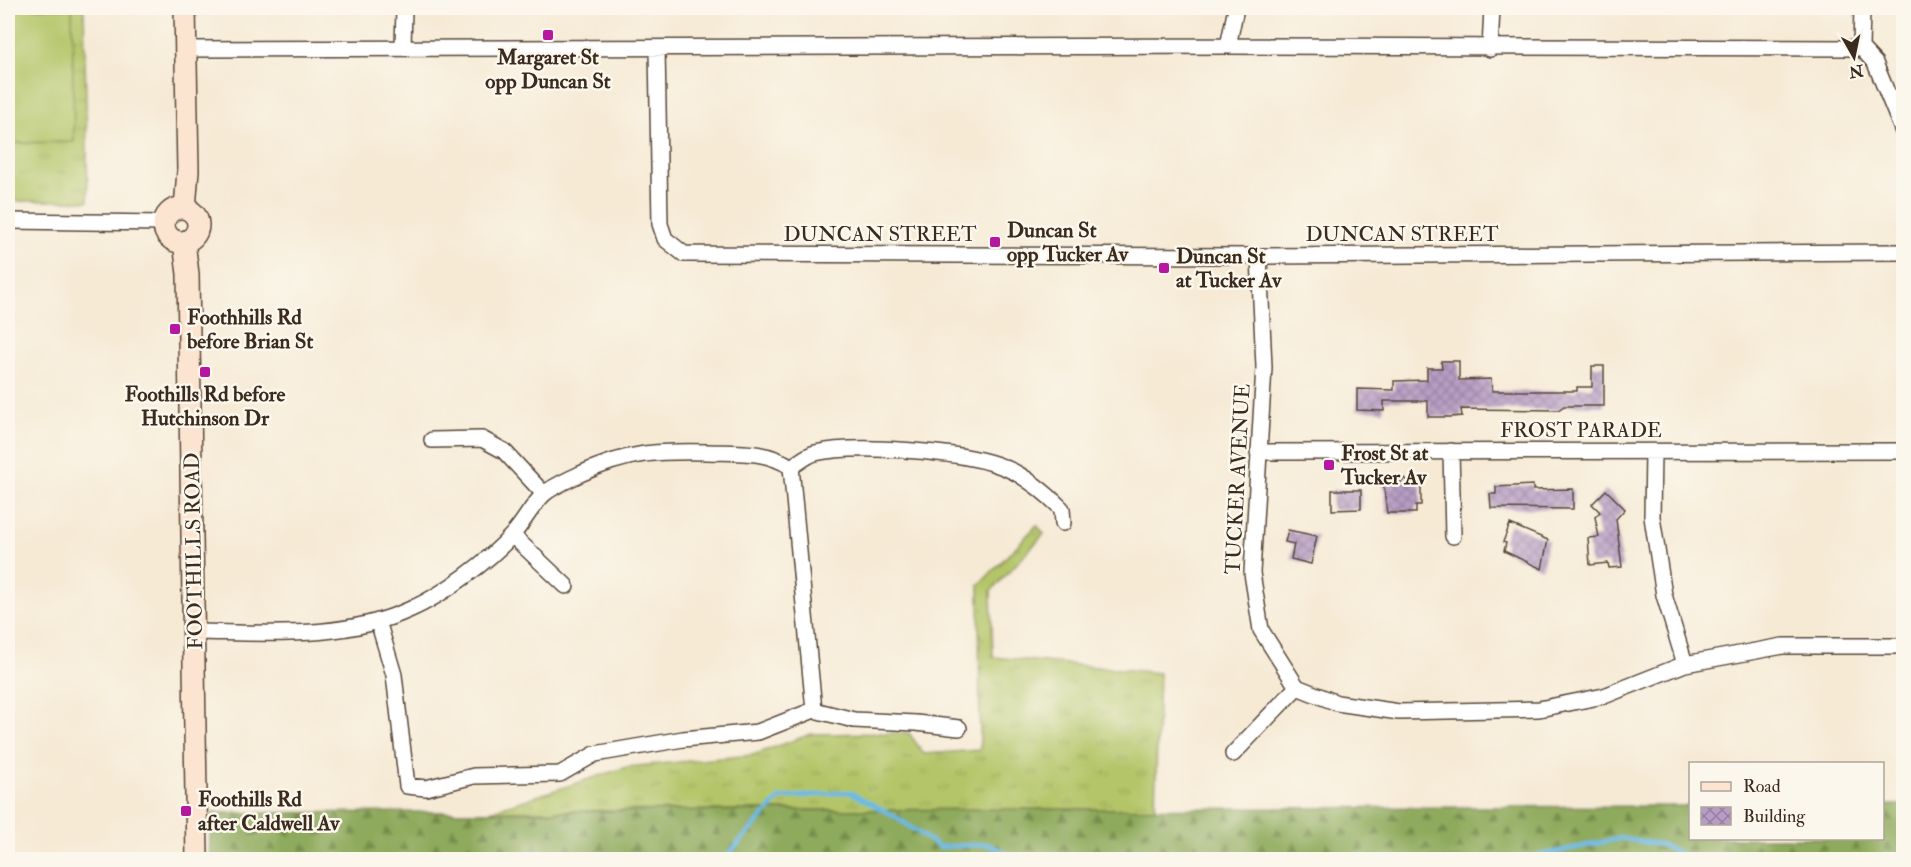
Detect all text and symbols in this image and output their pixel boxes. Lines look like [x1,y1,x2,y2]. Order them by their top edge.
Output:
north arrow [1824,27,1884,87]
marker: Margaret St opp Duncan St [541,28,555,42]
place label: Margaret St opp Duncan St [485,44,611,95]
text: N [1847,60,1866,82]
place label: Duncan St opp Tucker Av [1007,217,1129,268]
street label: DUNCAN STREET [783,221,977,248]
street label: DUNCAN STREET [1305,221,1499,248]
marker: Duncan St opp Tucker Av [988,235,1002,249]
place label: Duncan St at Tucker Av [1176,243,1282,294]
marker: Duncan St at Tucker Av [1157,261,1171,275]
place label: Foothhills Rd before Brian St [186,304,313,355]
marker: Foothhills Rd before Brian St [168,322,182,336]
marker: Foothills Rd before Hutchinson Dr [198,365,212,379]
place label: Foothills Rd before Hutchinson Dr [125,381,286,432]
street label: TUCKER AVENUE [1220,383,1256,575]
street label: FROST PARADE [1500,417,1662,444]
place label: Frost St at Tucker Av [1340,440,1428,491]
street label: FOOTHILLS ROAD [179,452,209,650]
marker: Frost St at Tucker Av [1322,458,1336,472]
legend [1689,762,1884,840]
text: Road [1743,775,1781,798]
place label: Foothills Rd after Caldwell Av [198,786,340,837]
marker: Foothills Rd after Caldwell Av [179,804,193,818]
text: Building [1743,805,1806,828]

